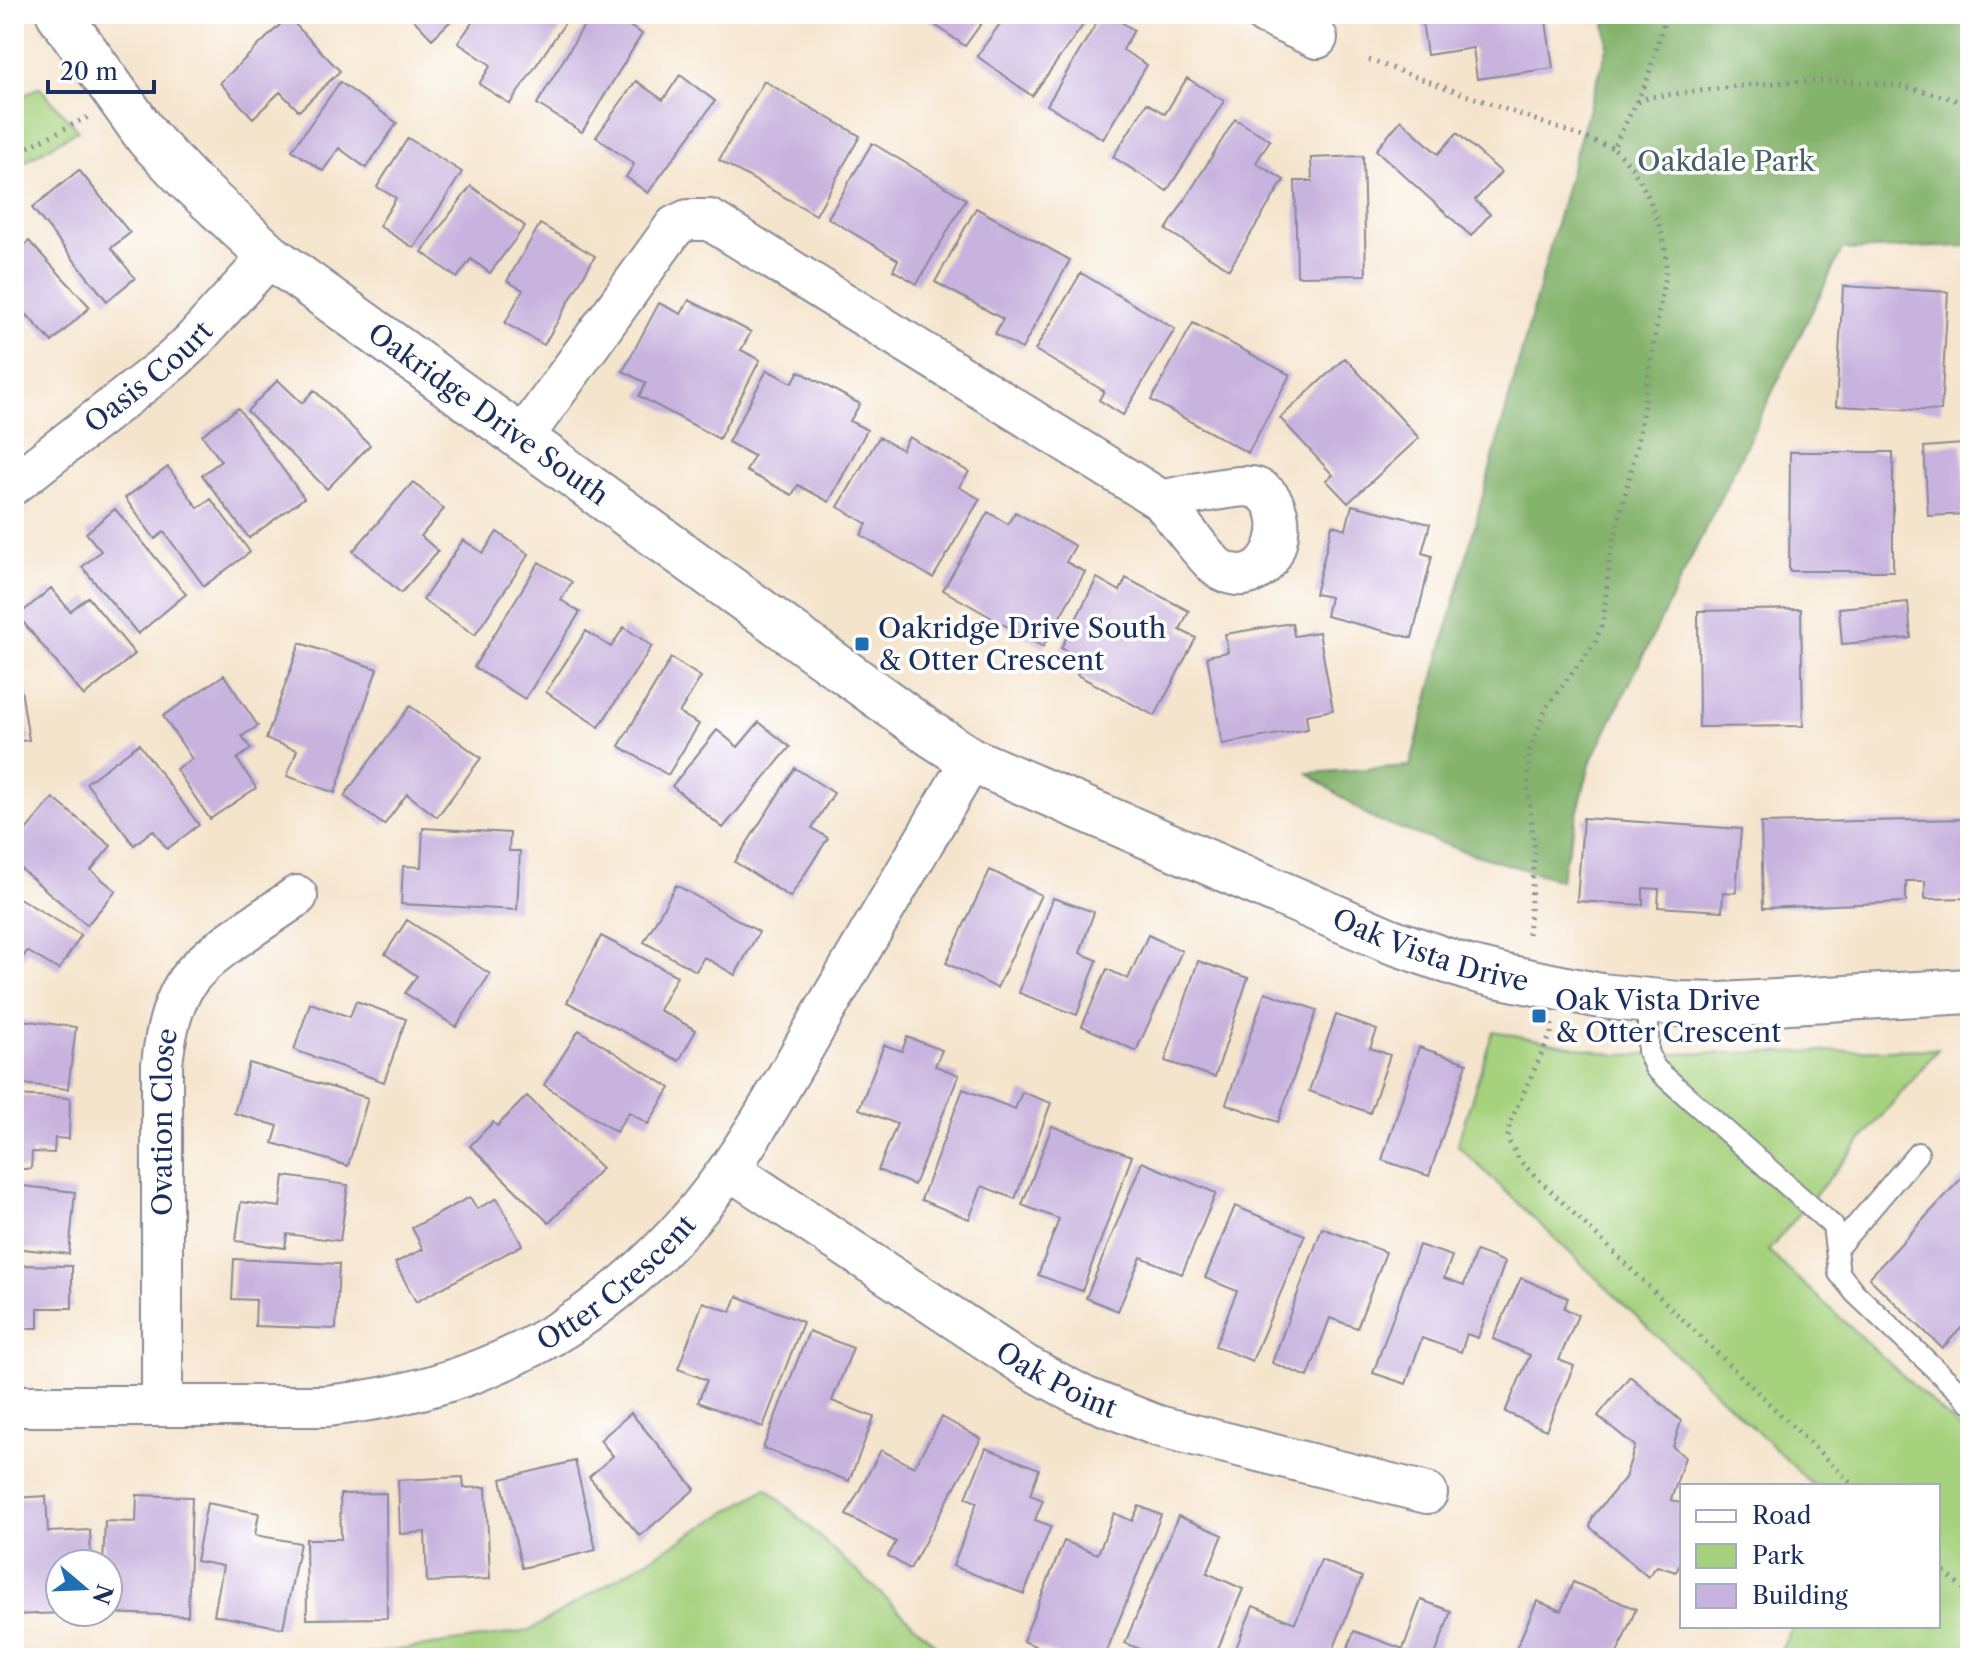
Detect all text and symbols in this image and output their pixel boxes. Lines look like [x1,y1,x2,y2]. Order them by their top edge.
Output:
scale bar [48,44,154,94]
text: 20 m [60,57,118,86]
park label: Oakdale Park [1637,144,1816,178]
street label: Oasis Court [78,314,220,440]
street label: Oakridge Drive South [362,316,615,512]
place label: Oakridge Drive South & Otter Crescent [878,611,1166,677]
marker: Oakridge Drive South & Otter Crescent [853,635,871,653]
street label: Oak Vista Drive [1327,901,1532,998]
place label: Oak Vista Drive & Otter Crescent [1555,983,1781,1049]
marker: Oak Vista Drive & Otter Crescent [1530,1007,1548,1025]
street label: Ovation Close [145,1025,184,1216]
street label: Otter Crescent [531,1208,703,1357]
street label: Oak Point [990,1334,1122,1425]
legend [1680,1484,1940,1628]
text: Road [1752,1501,1812,1530]
text: Park [1752,1541,1805,1570]
north arrow [44,1548,124,1628]
text: N [87,1581,118,1608]
text: Building [1752,1581,1848,1610]

